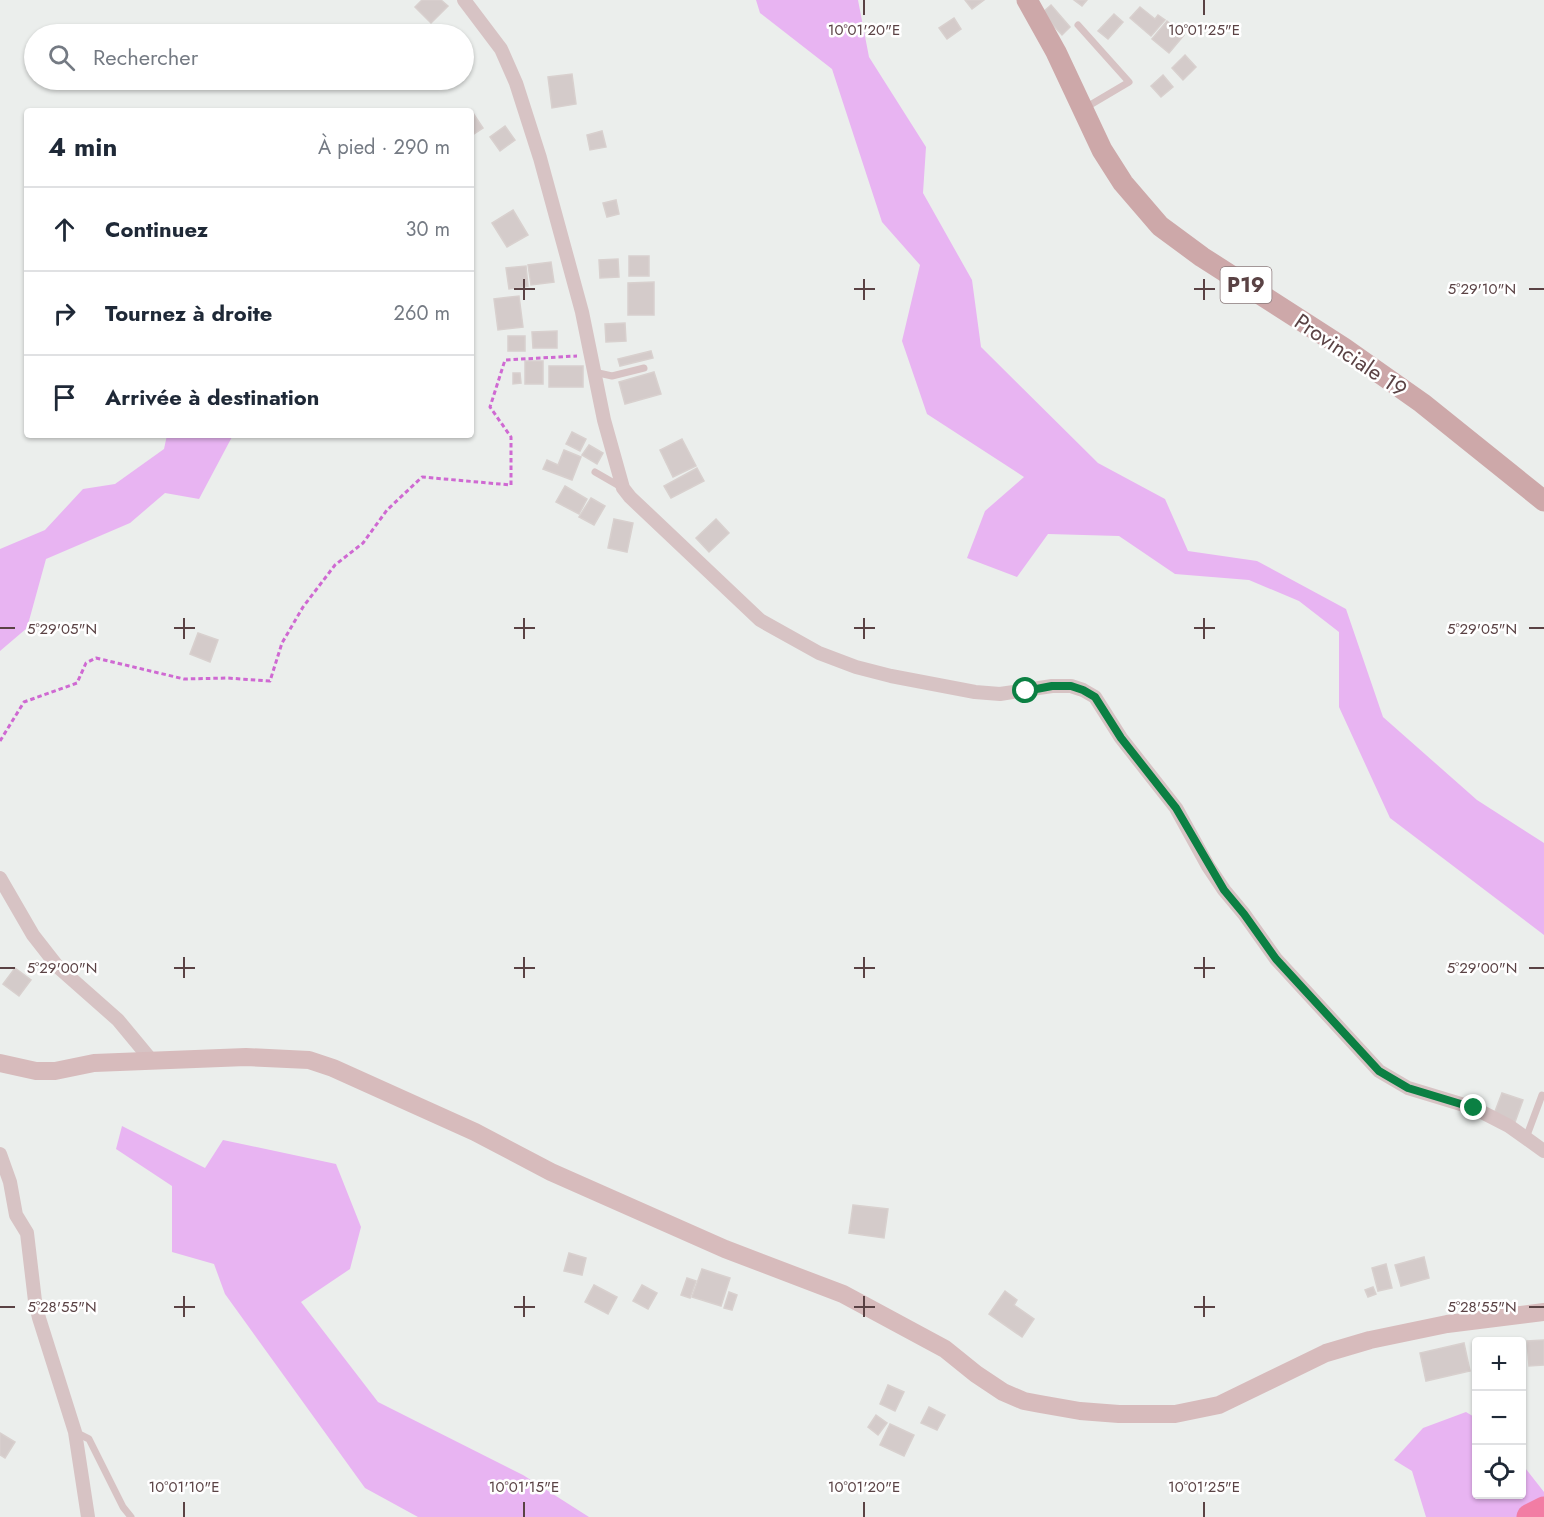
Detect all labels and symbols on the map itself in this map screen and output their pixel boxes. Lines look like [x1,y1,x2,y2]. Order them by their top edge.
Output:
text: 10°01'20"E [828,19,900,41]
text: 10°01'25"E [1168,19,1240,41]
road number: P19 [1220,267,1272,303]
text: 5°29'10"N [1448,278,1516,300]
street label: Provinciale 19 [1288,305,1414,405]
text: 5°29'05"N [27,618,97,640]
text: 5°29'05"N [1447,618,1517,640]
route start [1012,677,1038,703]
text: 5°29'00"N [27,957,97,979]
text: 5°29'00"N [1447,957,1517,979]
route end [1460,1094,1486,1120]
text: 5°28'55"N [27,1296,97,1318]
text: 5°28'55"N [1447,1296,1517,1318]
text: 10°01'10"E [149,1476,219,1498]
text: 10°01'15"E [489,1476,559,1498]
text: 10°01'20"E [828,1476,900,1498]
text: 10°01'25"E [1168,1476,1240,1498]

